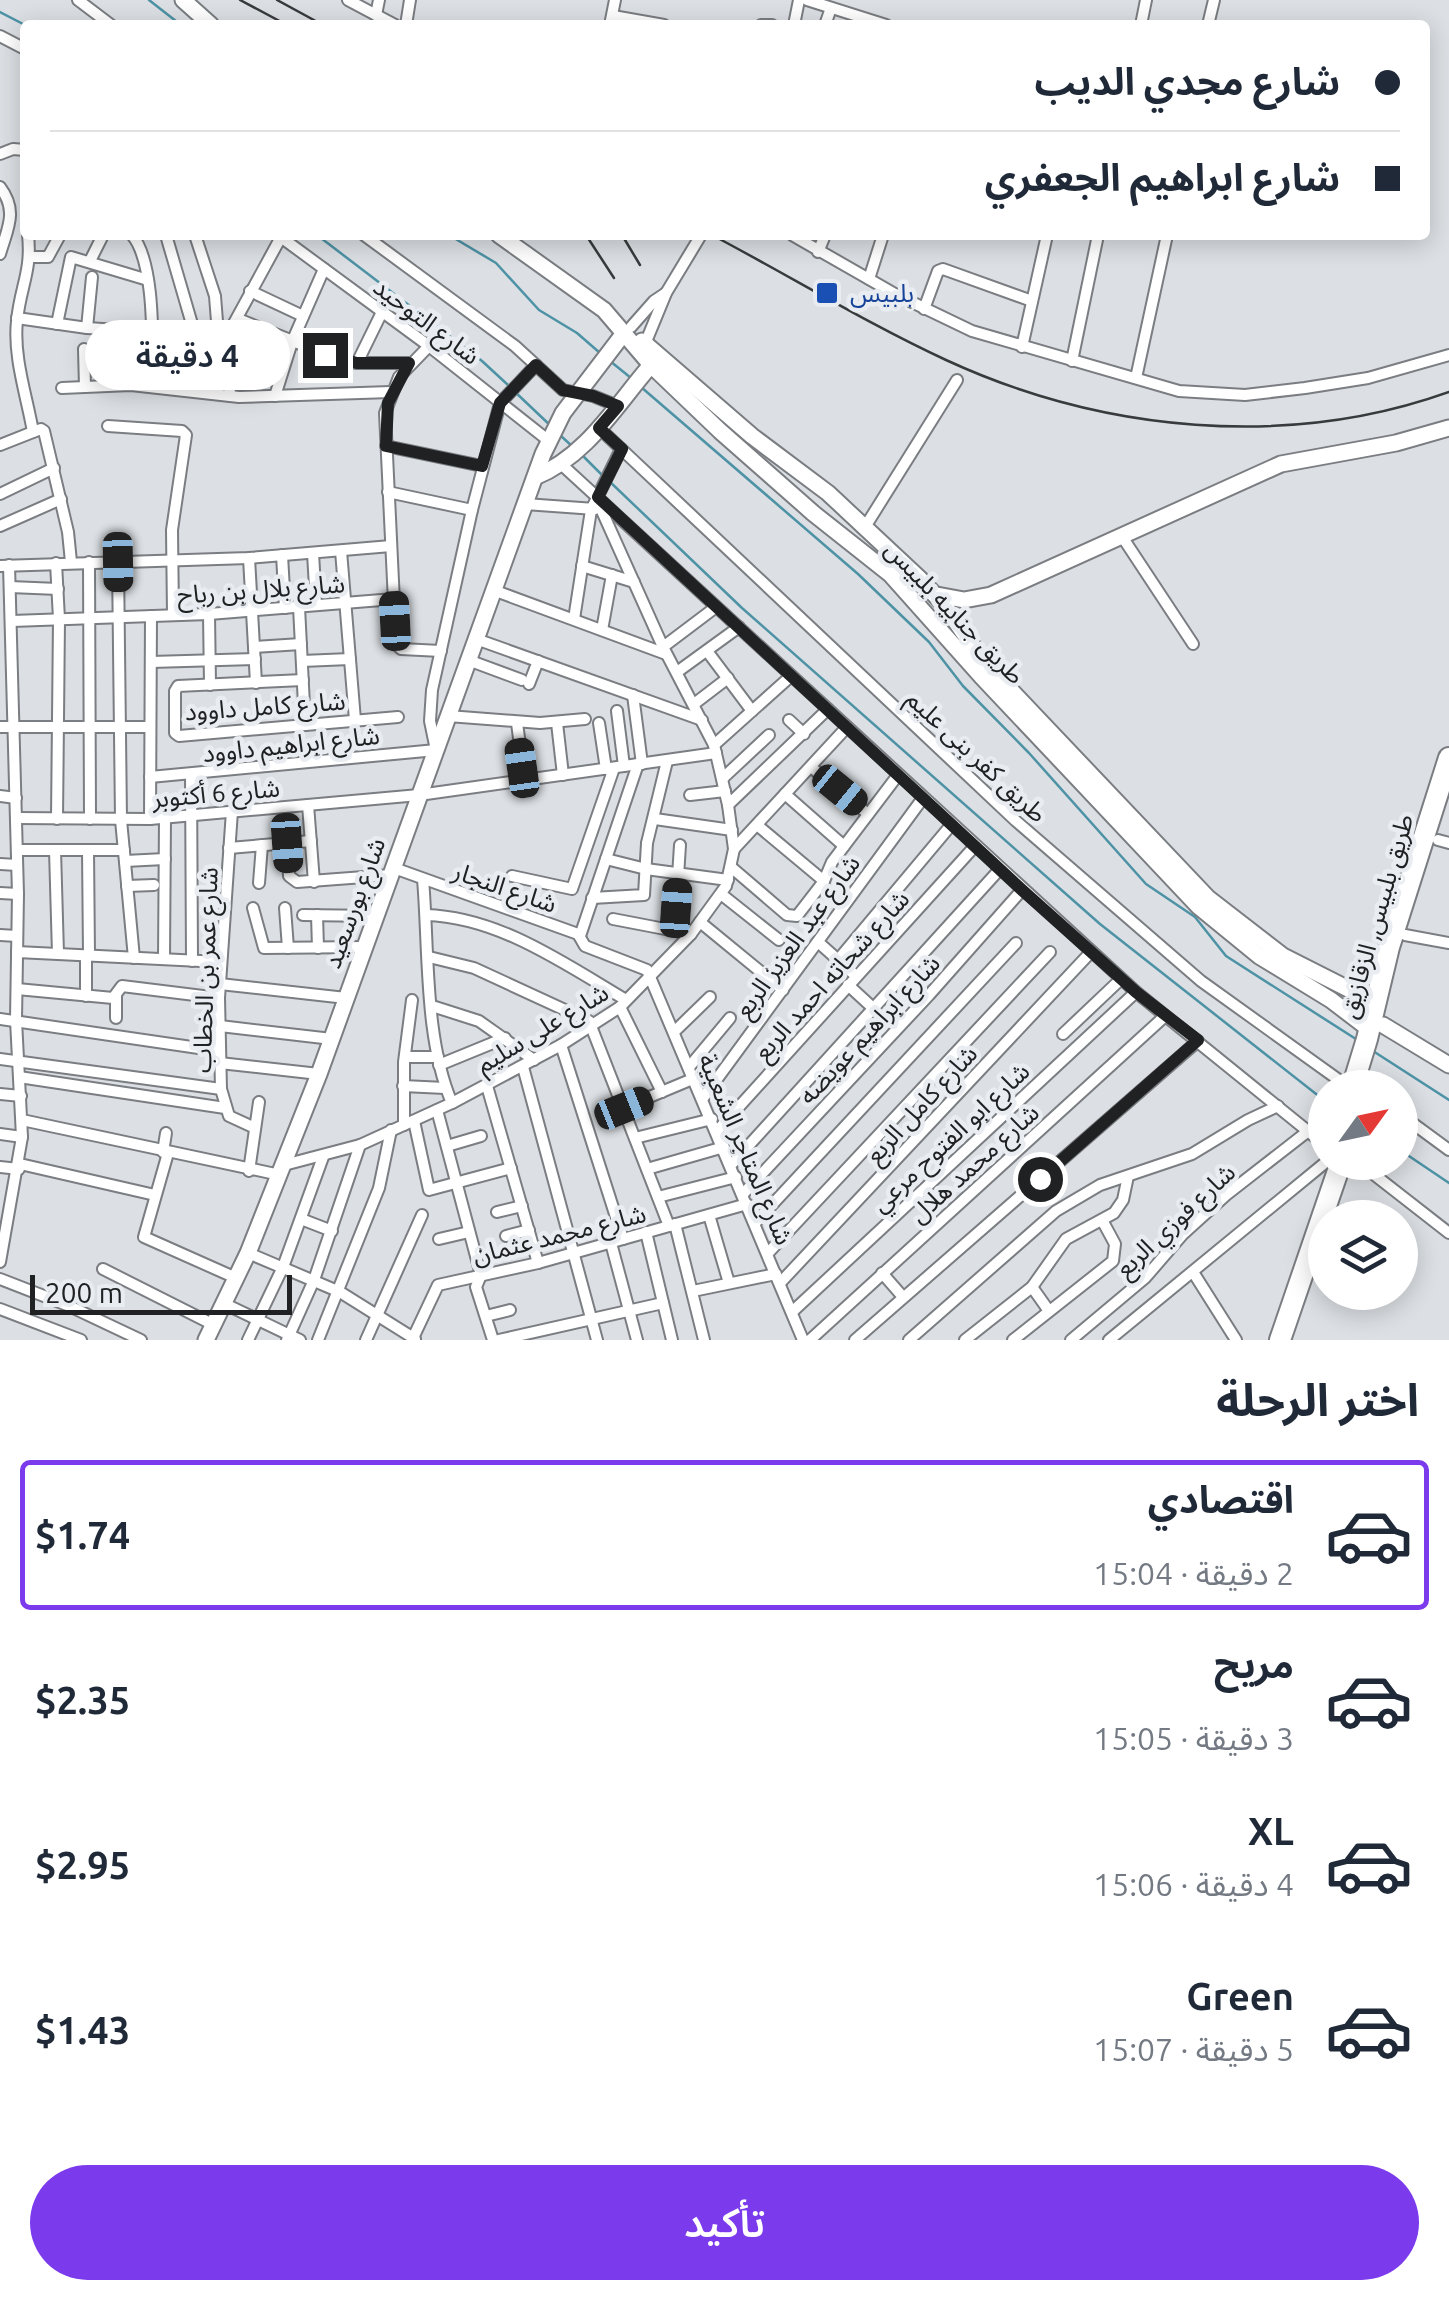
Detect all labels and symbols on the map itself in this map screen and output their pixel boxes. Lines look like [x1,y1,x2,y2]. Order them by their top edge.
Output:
street label: شارع التوحيد [365,272,485,374]
place label: بلبيس [850,279,914,308]
marker: بلبيس [814,280,840,306]
callout: 4 دقيقة [85,320,290,390]
route end [303,333,348,378]
car [102,532,134,592]
street label: طريق جنابيه بلبيس [878,535,1030,691]
street label: شارع بلال بن رباح [176,569,346,614]
car [378,590,412,652]
street label: طريق كفر بنى عليم [897,684,1053,832]
street label: شارع كامل داوود [184,686,347,731]
street label: شارع ابراهيم داوود [201,721,382,773]
car [503,736,541,800]
car [807,759,873,821]
street label: شارع 6 أكتوبر [150,772,282,818]
street label: طريق بلبيس, الزقازيق [1333,811,1421,1022]
car [270,812,304,874]
street label: شارع بورسعيد [317,834,395,974]
street label: شارع عبد العزيز الربع [729,849,869,1026]
street label: شارع النجار [447,856,561,923]
street label: شارع عمر بن الخطاب [187,867,228,1074]
car [659,877,693,939]
street label: شارع شحاته احمد الربع [748,884,918,1069]
street label: شارع ابراهيم عويضه [793,949,950,1113]
street label: شارع على سليم [471,978,616,1084]
street label: شارع كامل الربع [859,1039,986,1172]
street label: شارع المتاجر الشعبية [688,1049,799,1251]
street label: شارع ابو الفتوح مرعي [865,1057,1039,1222]
north arrow [1308,1070,1418,1180]
car [591,1083,657,1133]
street label: شارع محمد هلال [904,1098,1048,1232]
route start [1018,1157,1063,1202]
street label: شارع فوزي الربع [1110,1158,1244,1287]
street label: شارع محمد عثمان [469,1199,650,1274]
scale bar [30,1270,292,1314]

